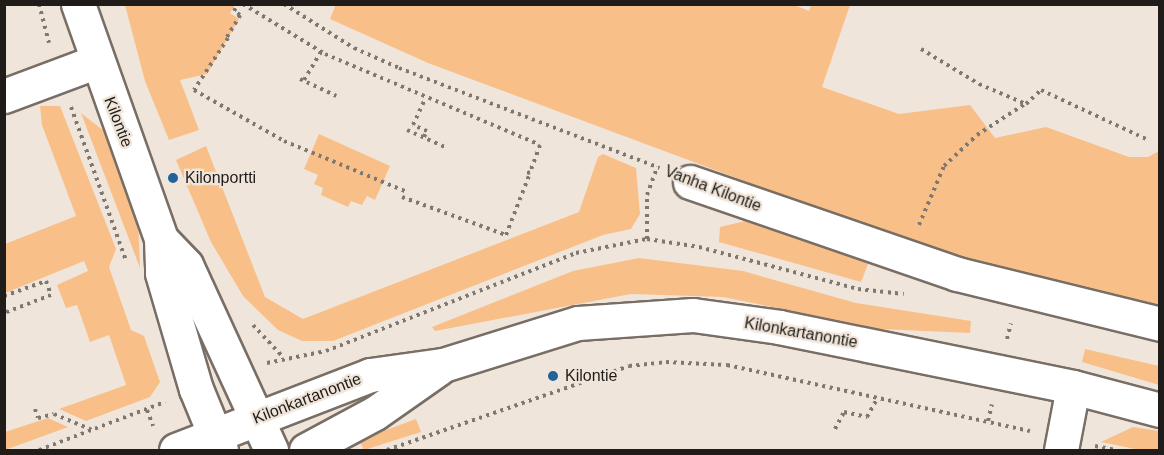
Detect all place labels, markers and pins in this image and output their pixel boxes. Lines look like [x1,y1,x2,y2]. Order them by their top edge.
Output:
place label: Kilonportti [185,168,256,188]
marker: Kilonportti [166,171,180,185]
place label: Kilontie [565,366,617,386]
marker: Kilontie [546,369,560,383]

